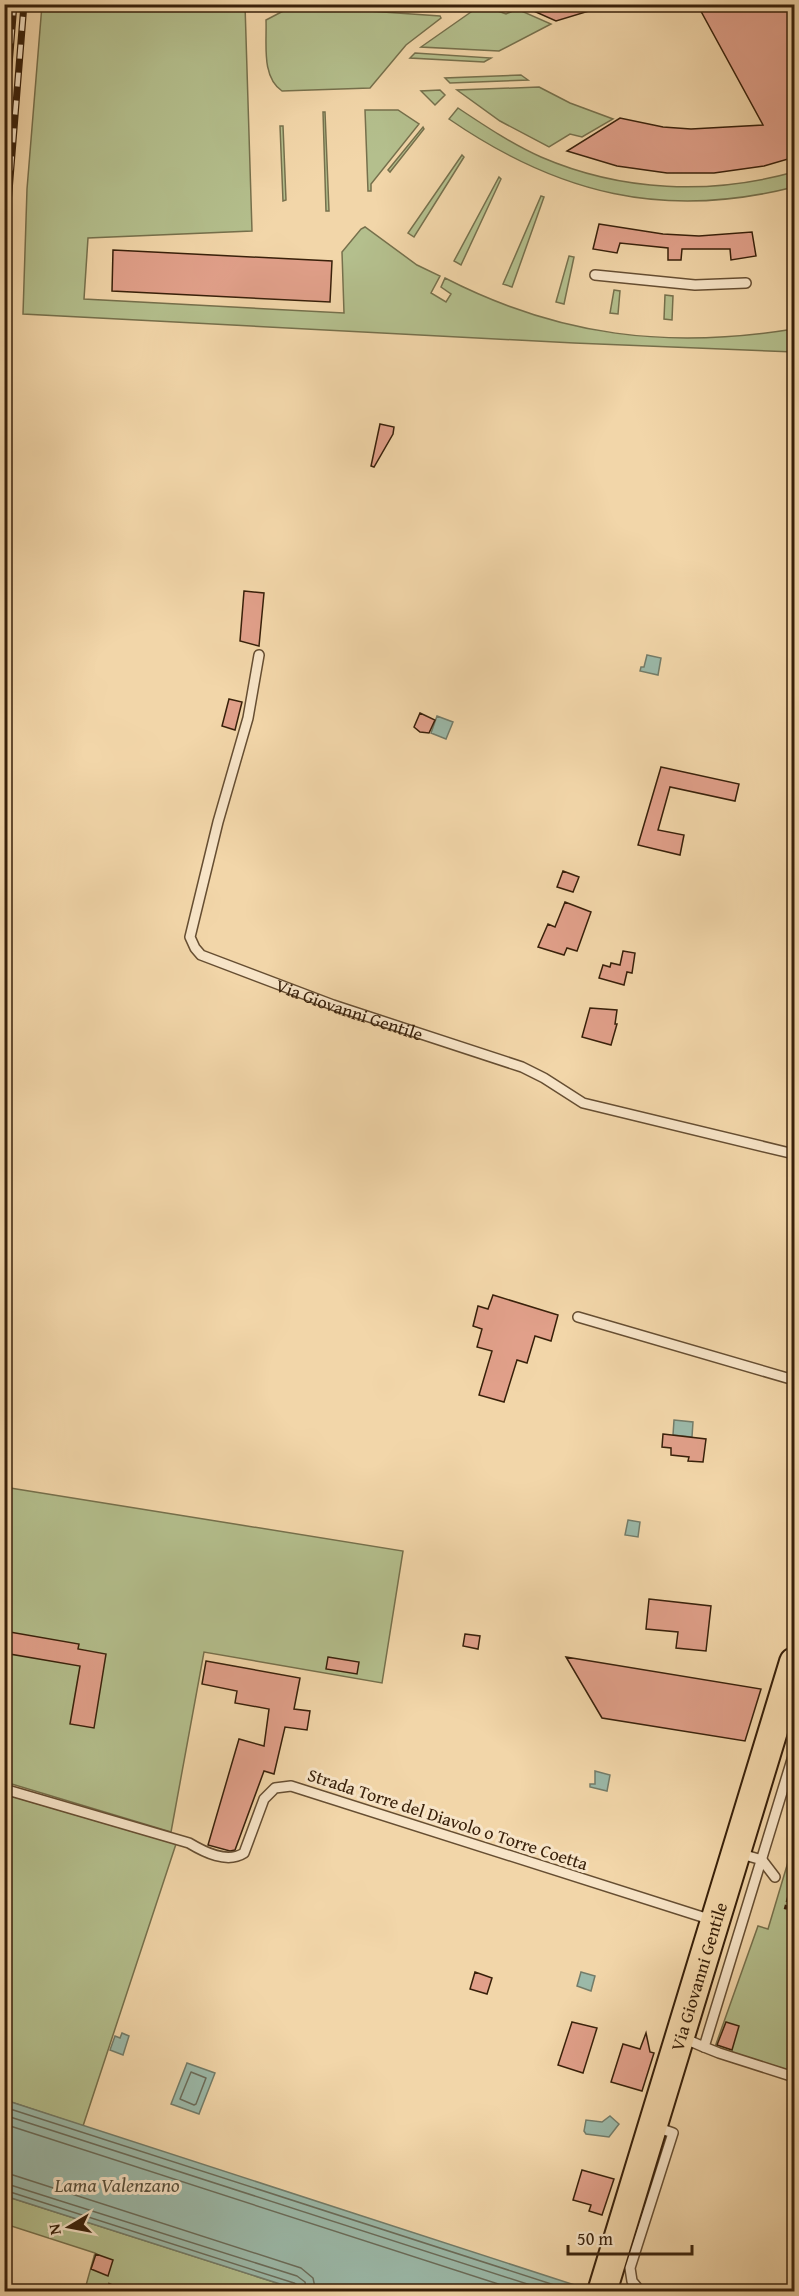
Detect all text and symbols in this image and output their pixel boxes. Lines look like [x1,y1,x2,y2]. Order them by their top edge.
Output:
street label: Via Giovanni Gentile [272,971,427,1047]
street label: Strada Torre del Diavolo o Torre Coetta [304,1761,592,1877]
street label: Via Giovanni Gentile [663,1899,734,2054]
water label: Lama Valenzano [53,2170,180,2199]
north arrow [39,2197,99,2257]
scale bar [568,2218,692,2256]
text: N [41,2222,67,2237]
text: 50 m [577,2225,613,2252]

